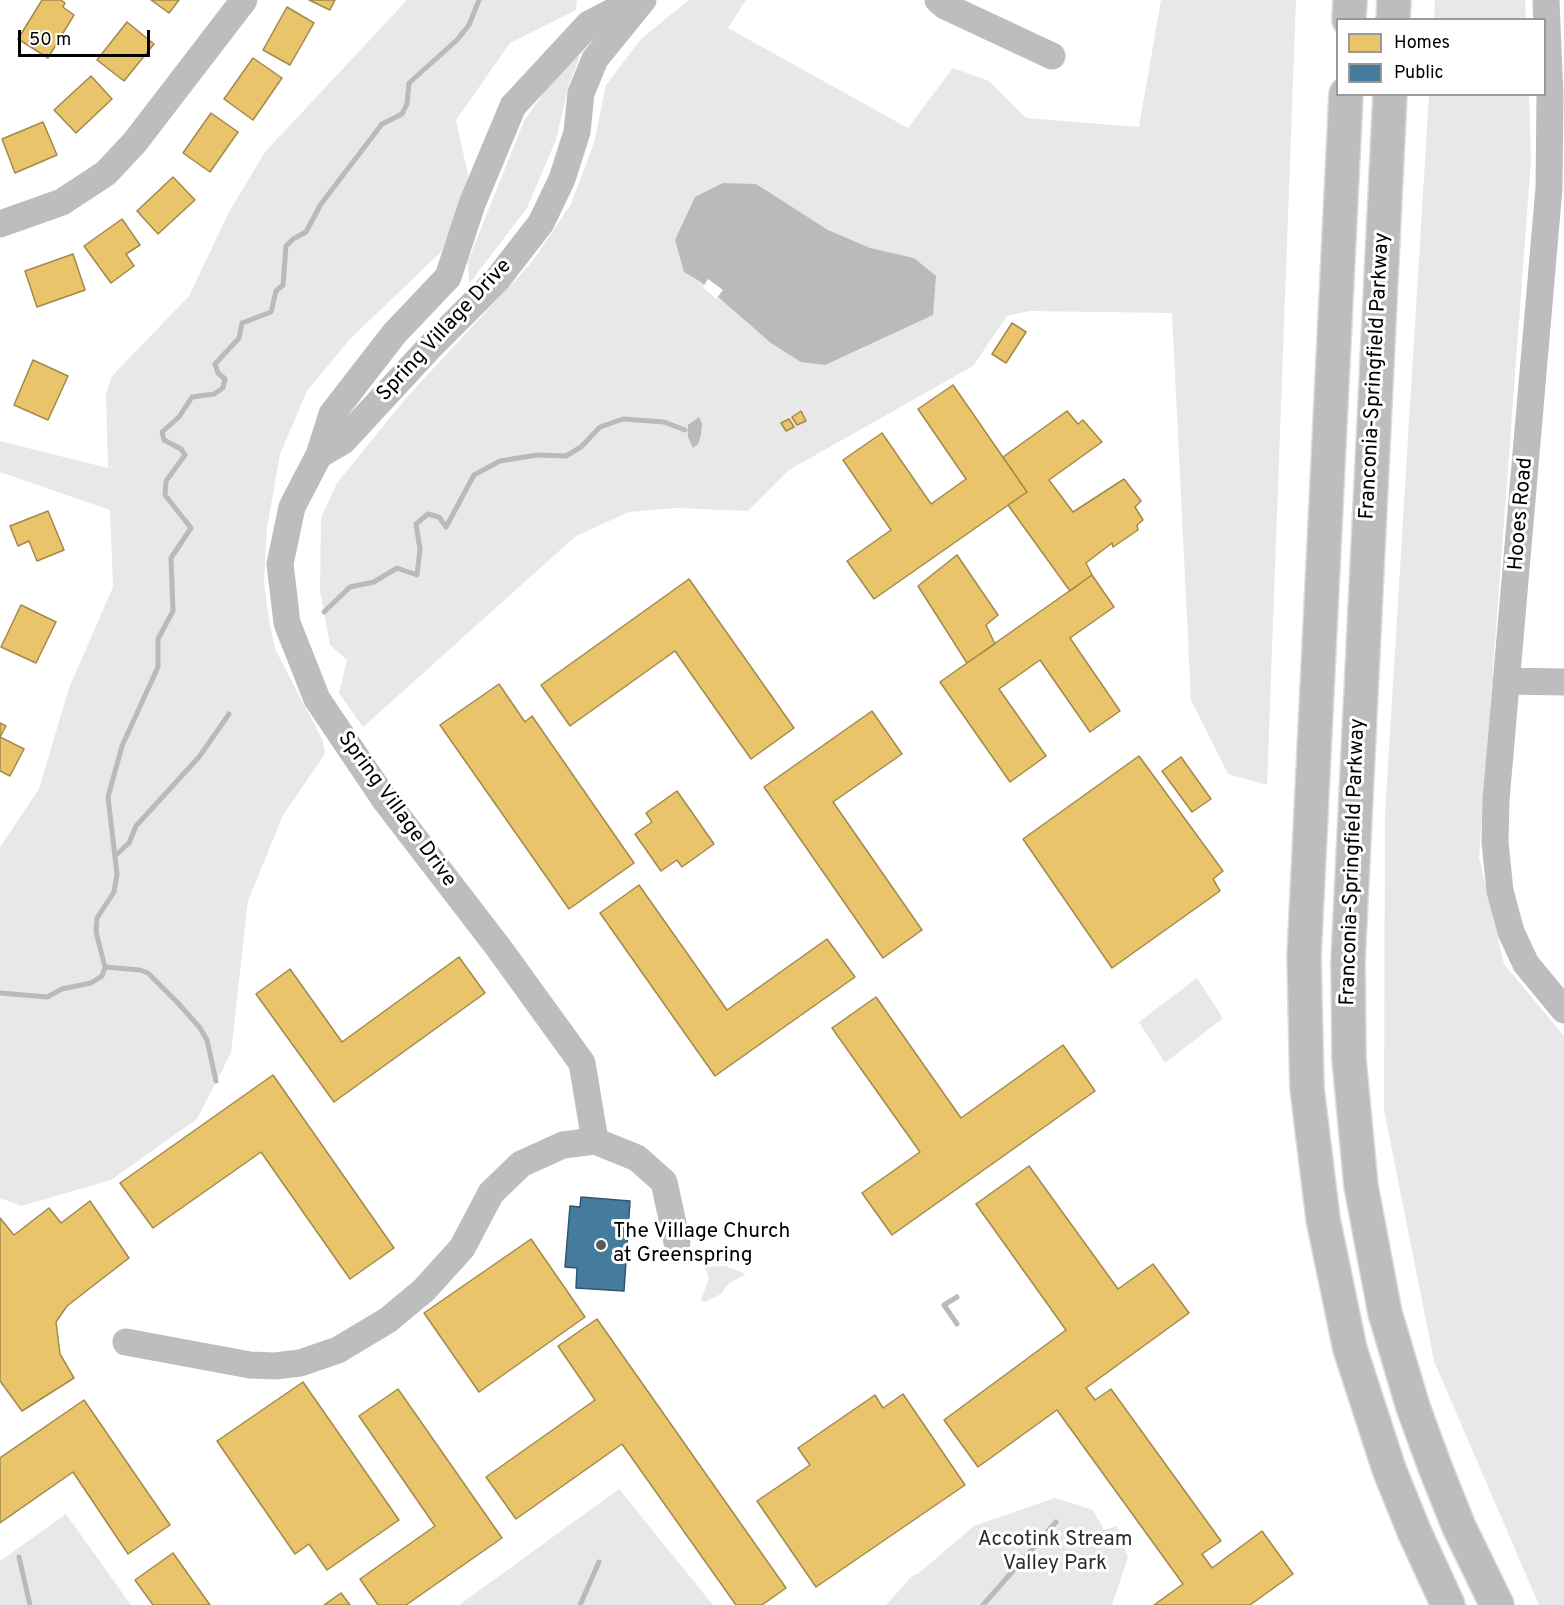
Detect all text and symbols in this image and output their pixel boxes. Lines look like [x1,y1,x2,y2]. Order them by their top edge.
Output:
scale bar [21,18,153,56]
legend [1336,18,1546,96]
text: 50 m [29,29,71,52]
text: Homes [1394,32,1450,55]
text: Public [1394,62,1444,85]
street label: Franconia-Springfield Parkway [1356,232,1396,520]
street label: Spring Village Drive [372,254,518,408]
street label: Hooes Road [1505,456,1539,572]
street label: Franconia-Springfield Parkway [1336,718,1372,1006]
street label: Spring Village Drive [331,727,461,893]
place label: The Village Church at Greenspring [613,1220,790,1270]
marker: The Village Church at Greenspring [594,1238,608,1252]
park label: Accotink Stream Valley Park [977,1528,1133,1578]

